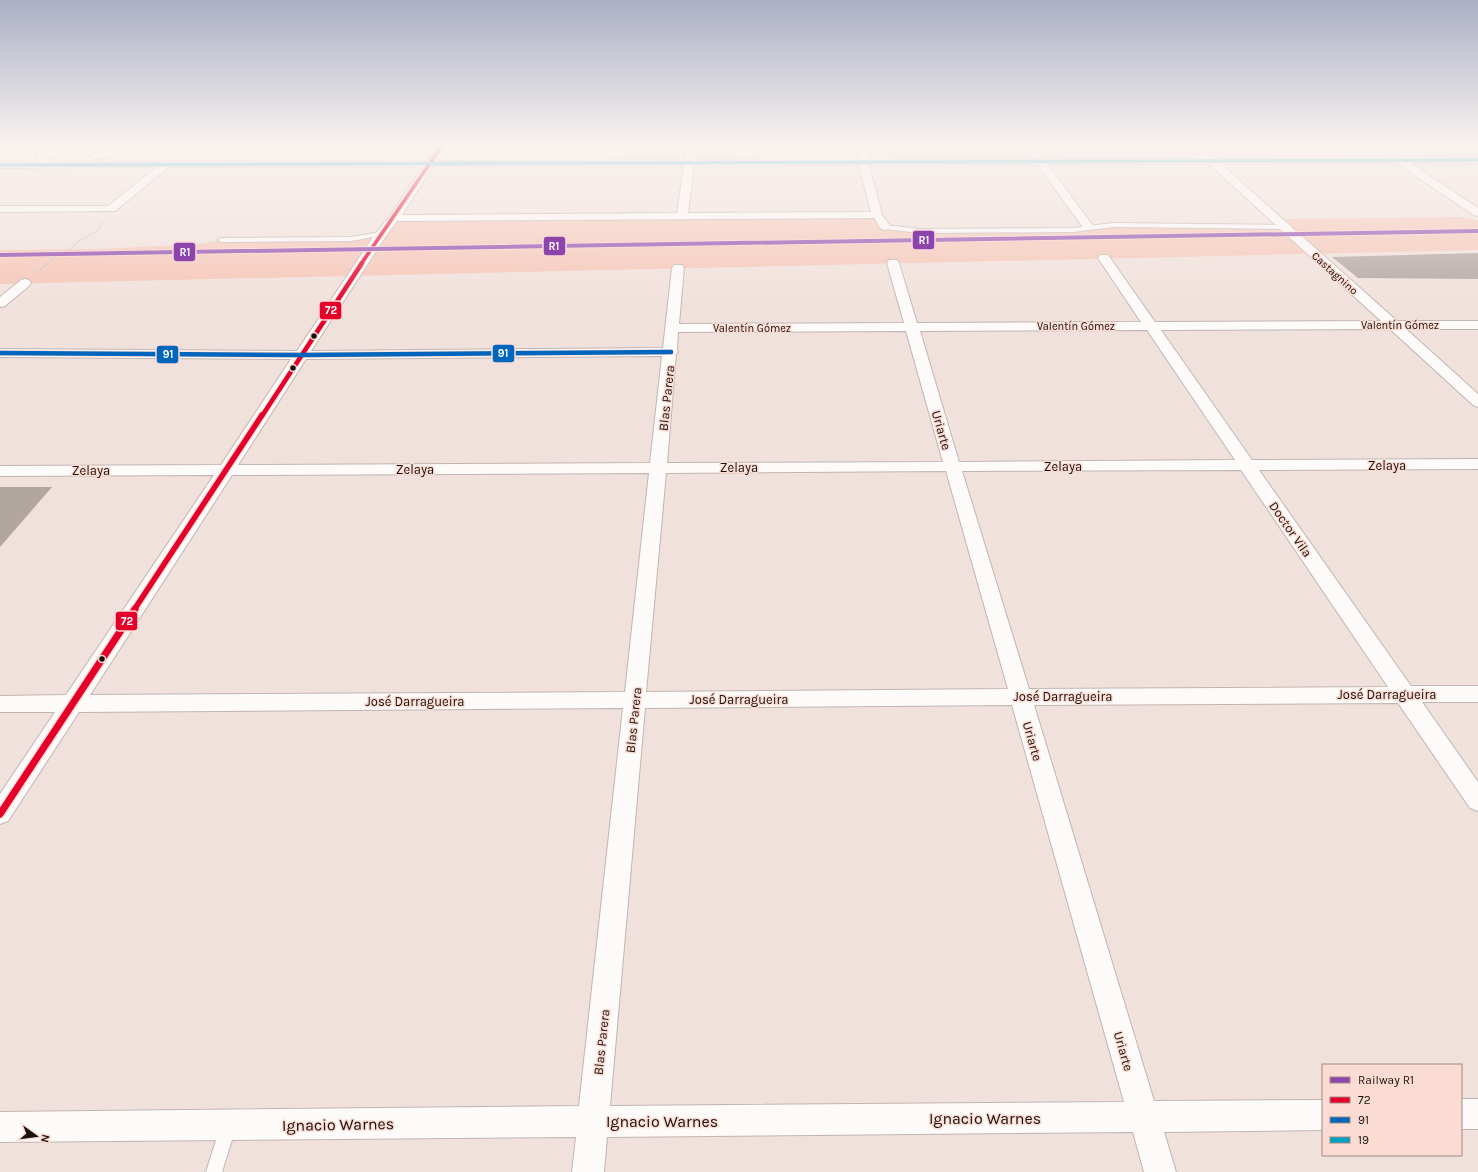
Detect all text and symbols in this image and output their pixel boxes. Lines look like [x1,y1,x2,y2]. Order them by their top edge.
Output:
line badge: R1 [912,230,935,250]
text: R1 [918,234,930,247]
line badge: R1 [543,236,566,256]
text: R1 [548,240,560,253]
line badge: R1 [173,242,196,262]
text: R1 [179,246,191,259]
street label: Castagnino [1309,249,1360,297]
line badge: 72 [319,301,342,320]
text: 72 [325,304,337,317]
street label: Valentín Gómez [1361,319,1439,332]
street label: Valentín Gómez [1037,320,1115,333]
street label: Valentín Gómez [713,322,791,335]
unlabelled marker [309,331,319,341]
line badge: 91 [492,344,515,363]
line badge: 91 [156,345,179,364]
text: 91 [498,347,508,360]
text: 91 [163,348,173,361]
unlabelled marker [288,363,298,373]
street label: Blas Parera [656,364,677,432]
street label: Uriarte [929,409,954,452]
street label: Zelaya [1368,458,1406,473]
street label: Zelaya [1044,459,1082,474]
street label: Zelaya [720,460,758,475]
street label: Zelaya [396,462,434,477]
street label: Zelaya [72,463,110,478]
street label: Doctor Vila [1266,499,1315,560]
line badge: 72 [115,611,138,631]
text: 72 [121,615,133,628]
unlabelled marker [97,654,107,664]
street label: Blas Parera [623,686,644,754]
street label: José Darragueira [1338,687,1436,702]
street label: José Darragueira [1014,689,1112,704]
street label: José Darragueira [690,692,788,707]
street label: José Darragueira [366,694,464,709]
street label: Uriarte [1020,720,1045,763]
street label: Blas Parera [591,1008,612,1076]
street label: Uriarte [1111,1030,1136,1073]
legend [1322,1064,1462,1156]
text: Railway R1 [1358,1073,1414,1087]
text: 72 [1358,1093,1371,1107]
street label: Ignacio Warnes [929,1109,1041,1128]
street label: Ignacio Warnes [606,1112,718,1131]
text: 91 [1358,1113,1369,1127]
street label: Ignacio Warnes [282,1114,394,1135]
north arrow [16,1116,56,1156]
text: N [38,1133,52,1144]
text: 19 [1358,1133,1369,1147]

